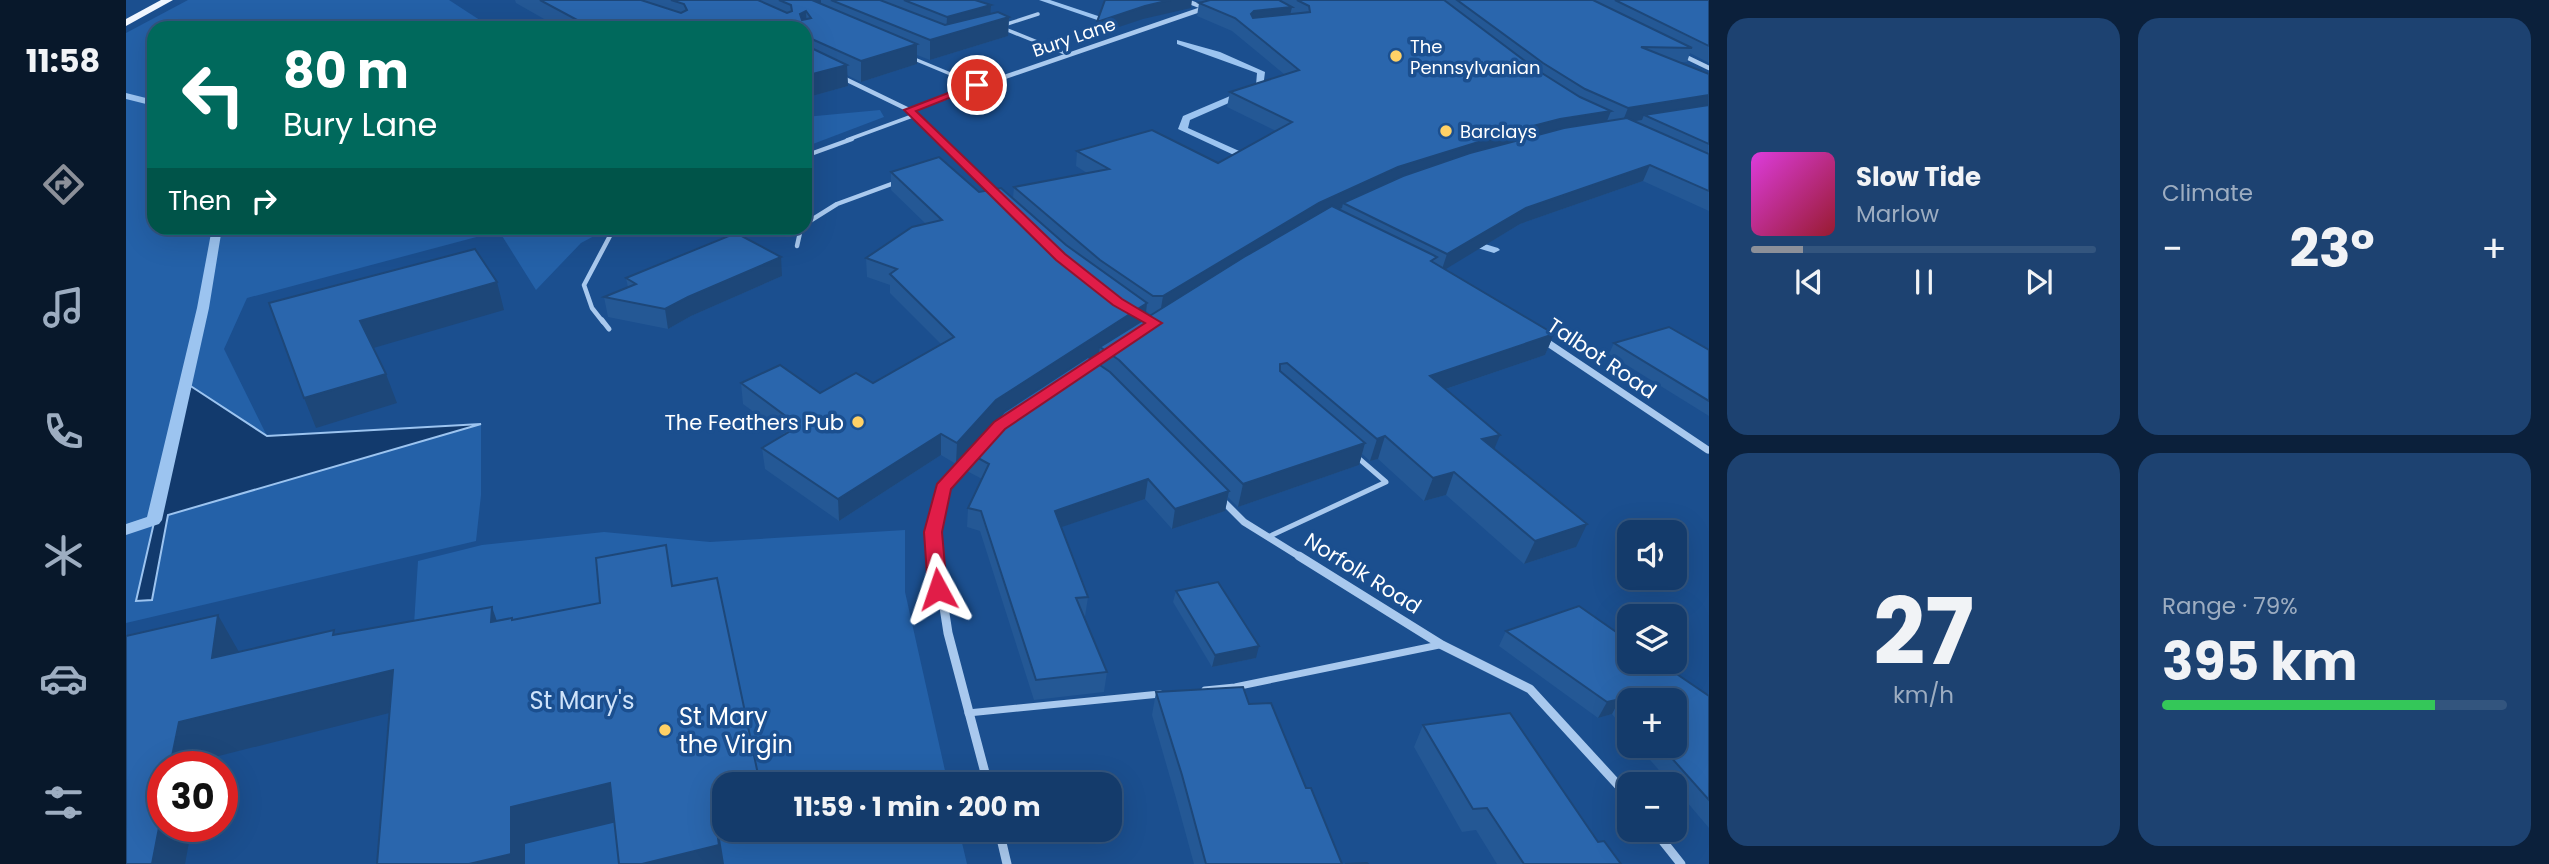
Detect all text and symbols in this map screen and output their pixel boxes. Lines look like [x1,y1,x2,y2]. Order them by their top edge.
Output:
street label: Bury Lane [1029,11,1119,63]
place label: The Pennsylvanian [1410,34,1540,80]
text: 80 m [283,37,409,105]
text: 11:58 [26,38,100,83]
marker: The Pennsylvanian [1388,48,1404,64]
icon: left [168,49,259,140]
pin [947,55,1007,115]
icon: arrive [958,66,996,104]
text: Bury Lane [283,102,437,147]
place label: Barclays [1460,119,1537,144]
marker: Barclays [1438,123,1454,139]
text: Slow Tide [1856,159,1981,195]
icon: directions [39,160,88,209]
text: Climate [2162,177,2253,209]
icon: right [245,182,283,220]
text: Then [168,183,231,219]
text: Marlow [1856,198,1939,230]
text: 23° [2289,212,2375,285]
text: − [2162,222,2183,275]
text: + [2481,222,2507,275]
icon: previous [1790,263,1828,301]
icon: pause [1905,263,1943,301]
icon: next [2020,263,2058,301]
icon: music [39,283,88,332]
street label: Talbot Road [1542,311,1662,405]
icon: phone [39,407,88,456]
place label: The Feathers Pub [664,408,844,437]
marker: The Feathers Pub [850,414,866,430]
map controls [1617,520,1687,842]
button: sound [1617,520,1687,590]
street label: Norfolk Road [1299,526,1427,620]
icon: climate [39,531,88,580]
position arrow [901,552,975,626]
text: 27 [1873,568,1974,696]
text: Range · 79% [2162,590,2298,622]
button: layers [1617,604,1687,674]
text: 395 km [2162,625,2357,698]
icon: car [39,654,88,703]
text: km/h [1893,679,1954,711]
park label: St Mary's [530,684,634,717]
button: + [1617,688,1687,758]
place label: St Mary the Virgin [679,700,793,761]
marker: St Mary the Virgin [657,722,673,738]
speed limit sign: 30 [147,751,238,842]
button: − [1617,772,1687,842]
icon: filters [39,778,88,827]
text: 11:59 · 1 min · 200 m [793,789,1041,825]

